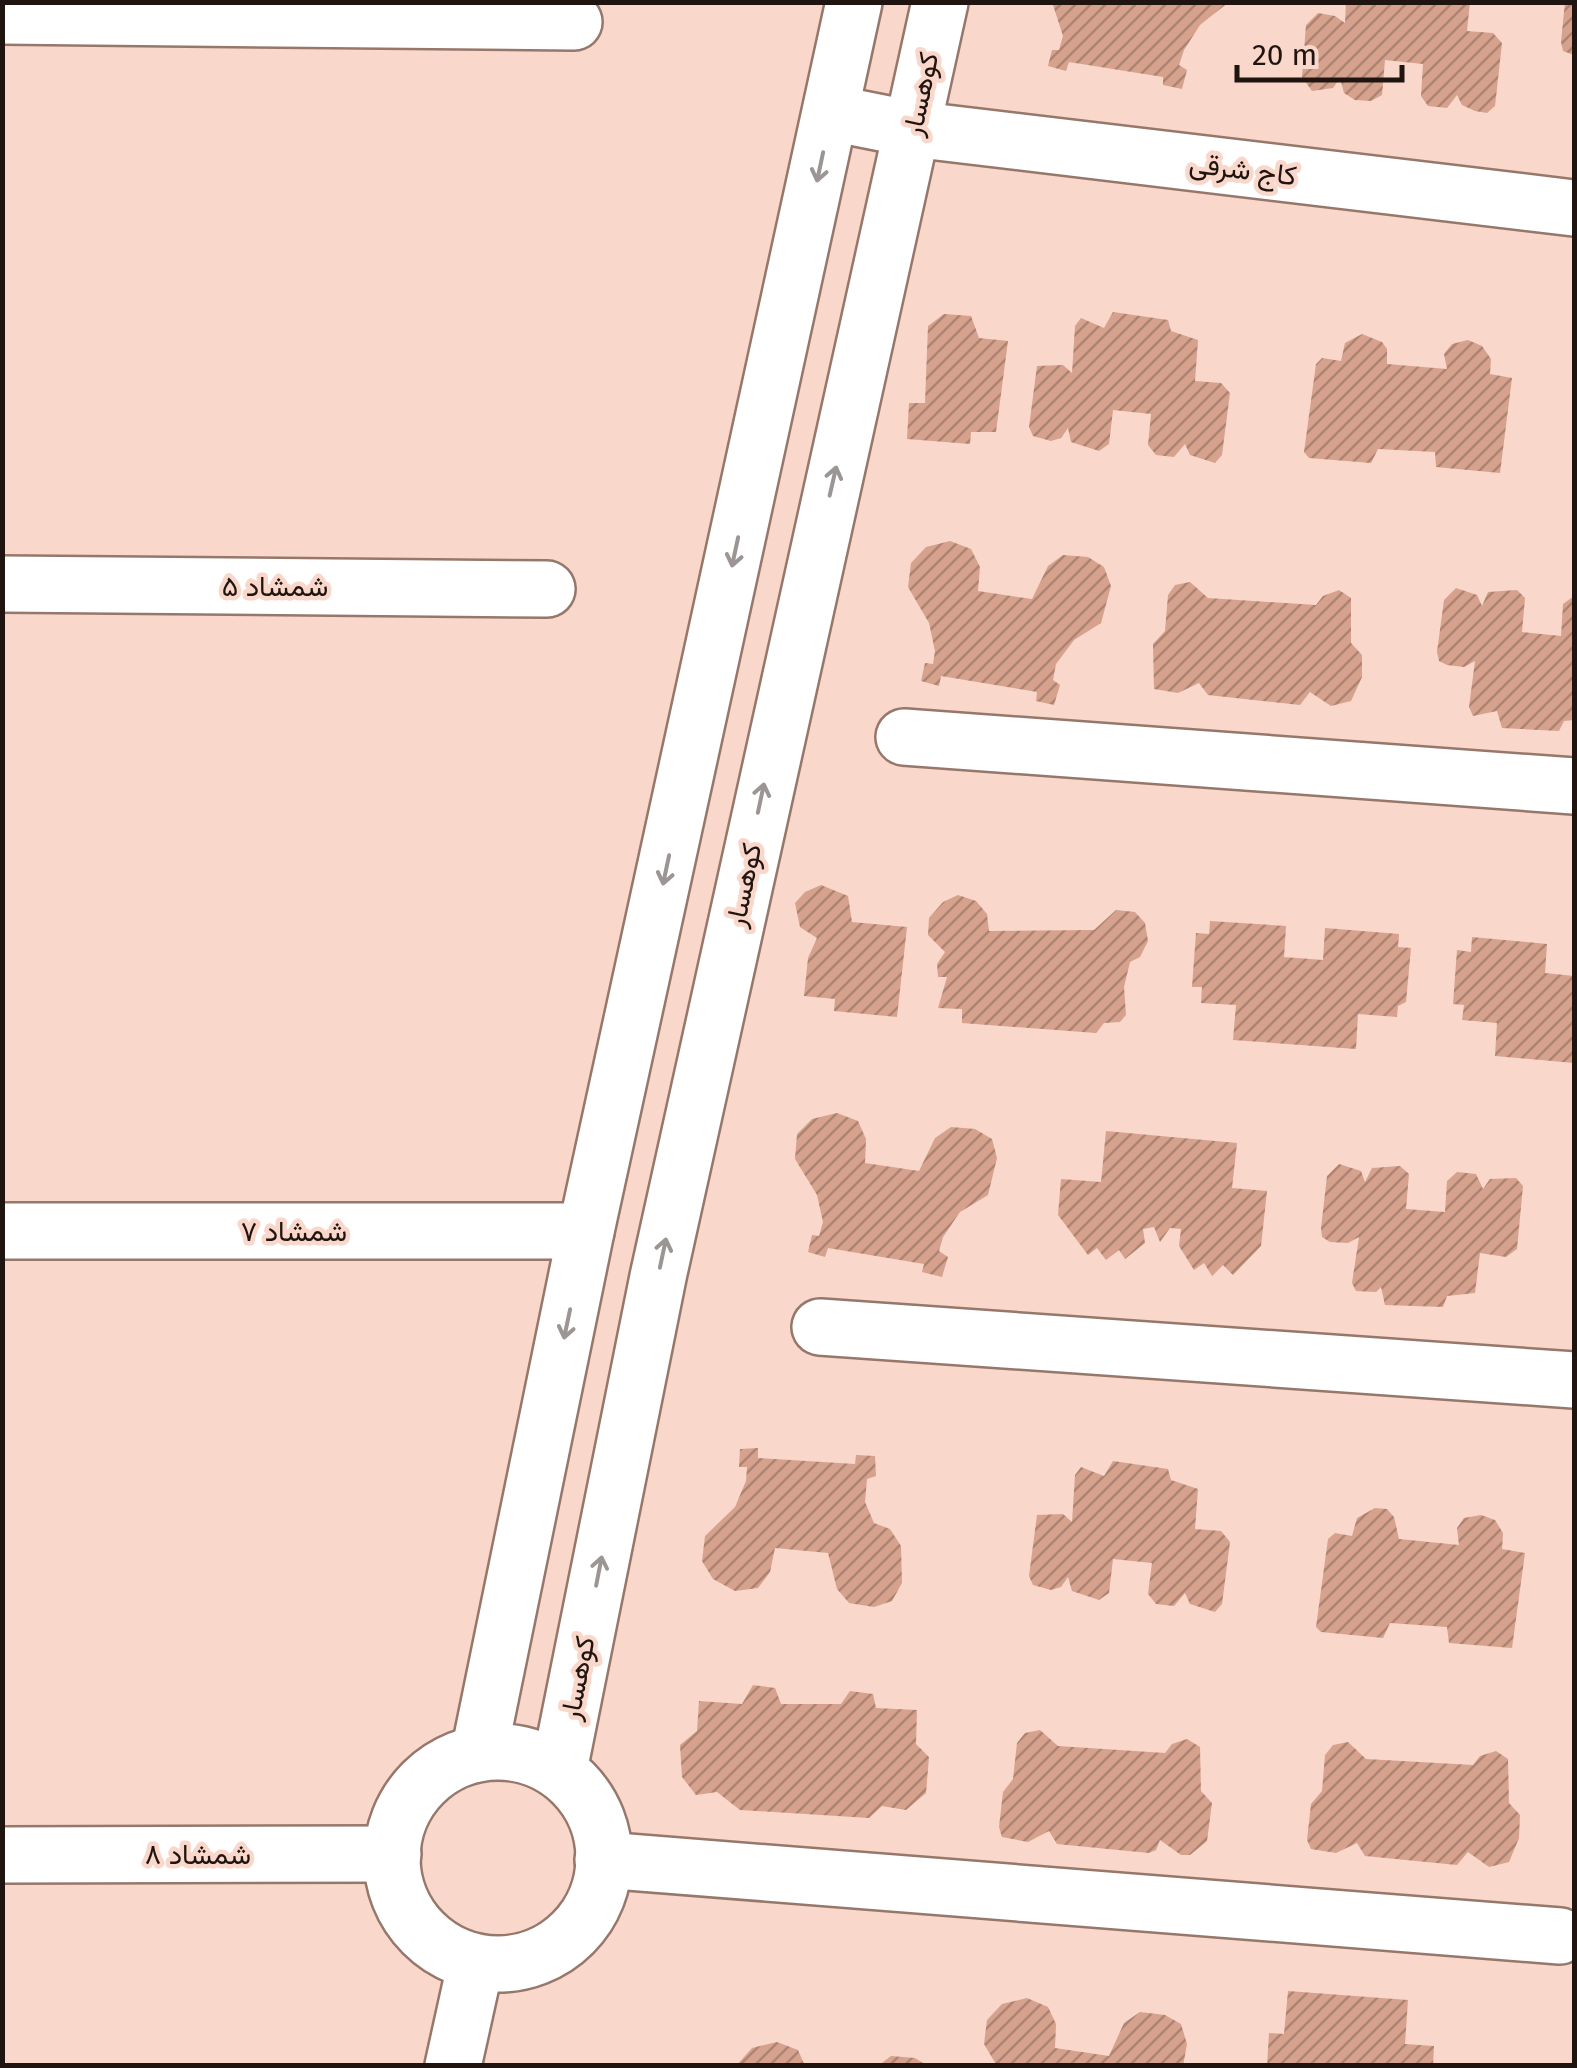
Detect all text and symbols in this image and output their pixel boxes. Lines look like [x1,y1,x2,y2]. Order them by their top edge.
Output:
scale bar [1237,20,1402,82]
text: 20 m [1252,37,1317,73]
street label: کوهسار [895,49,946,140]
street label: کاج شرقی [1187,147,1298,194]
one-way arrow [810,150,828,182]
one-way arrow [824,466,843,498]
one-way arrow [725,535,744,567]
street label: شمشاد ۵ [222,570,328,603]
one-way arrow [753,783,772,815]
street label: کوهسار [718,840,769,931]
one-way arrow [655,853,674,885]
street label: شمشاد ۷ [241,1215,347,1248]
one-way arrow [655,1237,673,1269]
one-way arrow [557,1307,576,1339]
one-way arrow [590,1556,609,1588]
street label: کوهسار [553,1633,603,1724]
street label: شمشاد ۸ [145,1838,251,1871]

